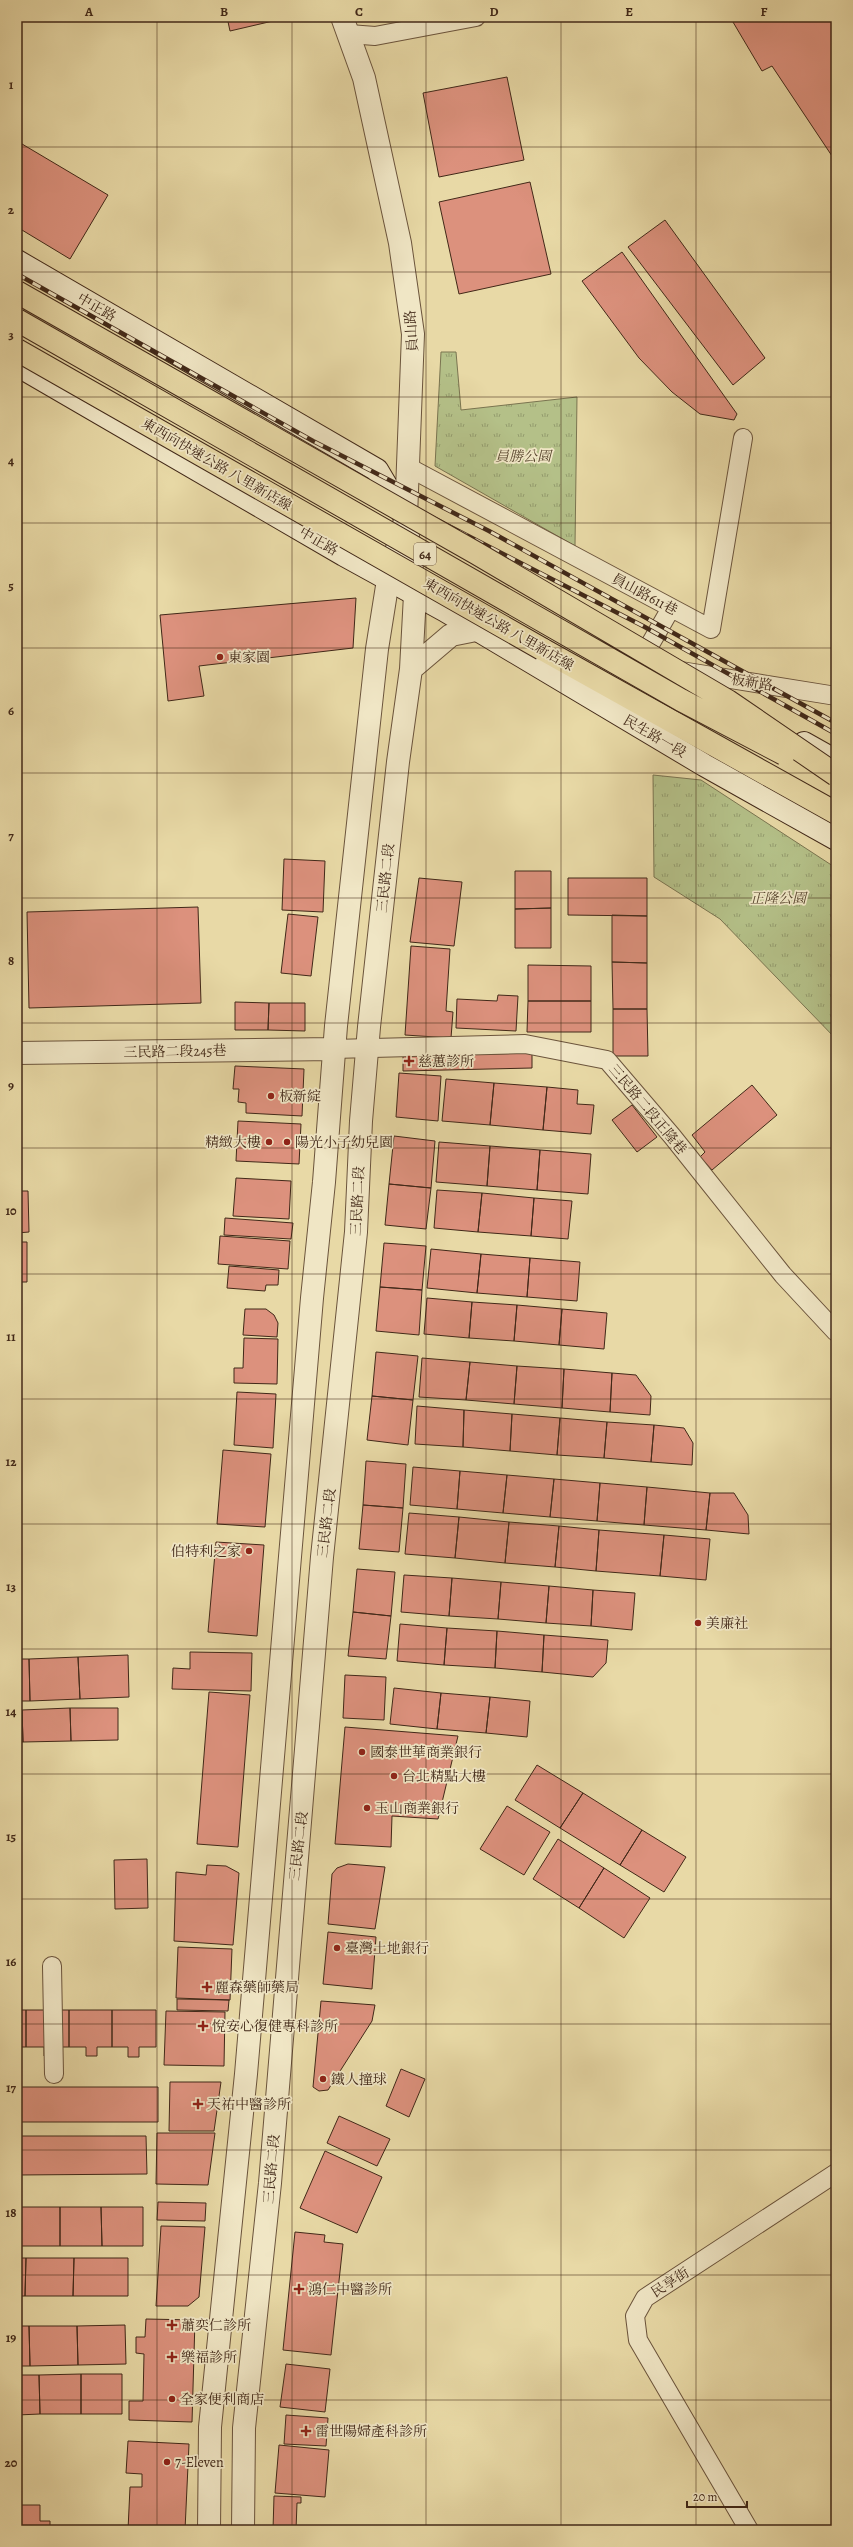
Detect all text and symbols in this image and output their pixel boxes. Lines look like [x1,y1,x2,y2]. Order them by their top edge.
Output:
text: A [84,3,94,20]
text: B [220,3,228,20]
text: C [355,3,363,20]
text: D [489,3,499,20]
text: E [625,3,633,20]
text: F [761,3,768,20]
text: 1 [9,76,14,93]
text: 2 [8,201,15,218]
street label: 中正路 [74,289,120,326]
street label: 員山路 [401,309,422,353]
text: 3 [8,326,14,343]
street label: 東西向快速公路 八里新店線 [138,414,295,515]
park label: 員勝公園 [495,447,553,466]
text: 4 [8,452,14,469]
street label: 中正路 [296,523,342,560]
road number: 64 [414,543,436,565]
street label: 員山路611巷 [608,569,681,620]
street label: 東西向快速公路 八里新店線 [420,574,577,675]
text: 5 [8,577,14,594]
place label: 東家園 [228,648,270,667]
marker: 東家園 [215,652,225,662]
street label: 板新路 [730,670,774,695]
text: 6 [8,702,14,719]
street label: 民生路一段 [620,711,690,762]
text: 7 [8,827,14,844]
street label: 三民路二段 [372,842,399,914]
park label: 正隆公園 [750,889,808,908]
text: 8 [8,952,14,969]
street label: 三民路二段245巷 [123,1041,227,1062]
place label: 慈蕙診所 [418,1052,474,1071]
marker: 慈蕙診所 [403,1055,415,1067]
street label: 三民路二段正隆巷 [604,1060,691,1158]
text: 9 [8,1077,14,1094]
place label: 板新綻 [279,1087,321,1106]
marker: 板新綻 [266,1091,276,1101]
place label: 精緻大樓 [205,1133,261,1152]
place label: 陽光小子幼兒園 [295,1133,393,1152]
marker: 精緻大樓 [264,1137,274,1147]
marker: 陽光小子幼兒園 [282,1137,292,1147]
street label: 三民路二段 [346,1166,369,1236]
text: 10 [5,1202,17,1219]
text: 11 [6,1328,16,1345]
text: 12 [6,1453,17,1470]
street label: 三民路二段 [313,1487,340,1559]
place label: 伯特利之家 [171,1542,241,1561]
marker: 伯特利之家 [244,1546,254,1556]
text: 13 [6,1578,17,1595]
place label: 美廉社 [706,1614,748,1633]
marker: 美廉社 [693,1618,703,1628]
text: 14 [6,1703,16,1720]
place label: 國泰世華商業銀行 [370,1743,482,1762]
marker: 國泰世華商業銀行 [357,1747,367,1757]
place label: 台北精點大樓 [402,1767,486,1786]
marker: 台北精點大樓 [389,1771,399,1781]
place label: 玉山商業銀行 [375,1799,459,1818]
marker: 玉山商業銀行 [362,1803,372,1813]
street label: 三民路二段 [285,1810,312,1882]
text: 15 [6,1828,17,1845]
place label: 臺灣土地銀行 [345,1939,429,1958]
marker: 臺灣土地銀行 [332,1943,342,1953]
text: 16 [6,1953,16,1970]
place label: 麗森藥師藥局 [215,1978,299,1997]
marker: 麗森藥師藥局 [202,1982,212,1992]
place label: 悅安心復健專科診所 [212,2017,338,2036]
marker: 悅安心復健專科診所 [197,2020,209,2032]
place label: 鐵人撞球 [331,2070,387,2089]
marker: 鐵人撞球 [318,2074,328,2084]
text: 17 [6,2079,17,2096]
place label: 天祐中醫診所 [207,2095,291,2114]
marker: 天祐中醫診所 [192,2098,204,2110]
street label: 三民路二段 [259,2133,284,2205]
text: 18 [6,2204,16,2221]
street label: 民享街 [647,2263,693,2302]
place label: 鴻仁中醫診所 [308,2280,392,2299]
marker: 鴻仁中醫診所 [293,2283,305,2295]
place label: 蕭奕仁診所 [181,2316,251,2335]
marker: 蕭奕仁診所 [166,2319,178,2331]
text: 19 [6,2329,16,2346]
place label: 樂福診所 [181,2348,237,2367]
marker: 樂福診所 [166,2351,178,2363]
place label: 全家便利商店 [180,2390,264,2409]
marker: 全家便利商店 [167,2394,177,2404]
place label: 雷世陽婦產科診所 [315,2422,427,2441]
marker: 雷世陽婦產科診所 [300,2425,312,2437]
place label: 7-Eleven [175,2453,224,2472]
text: 20 [5,2454,18,2471]
marker: 7-Eleven [162,2457,172,2467]
scale bar [687,2483,747,2509]
text: 20 m [693,2489,717,2505]

